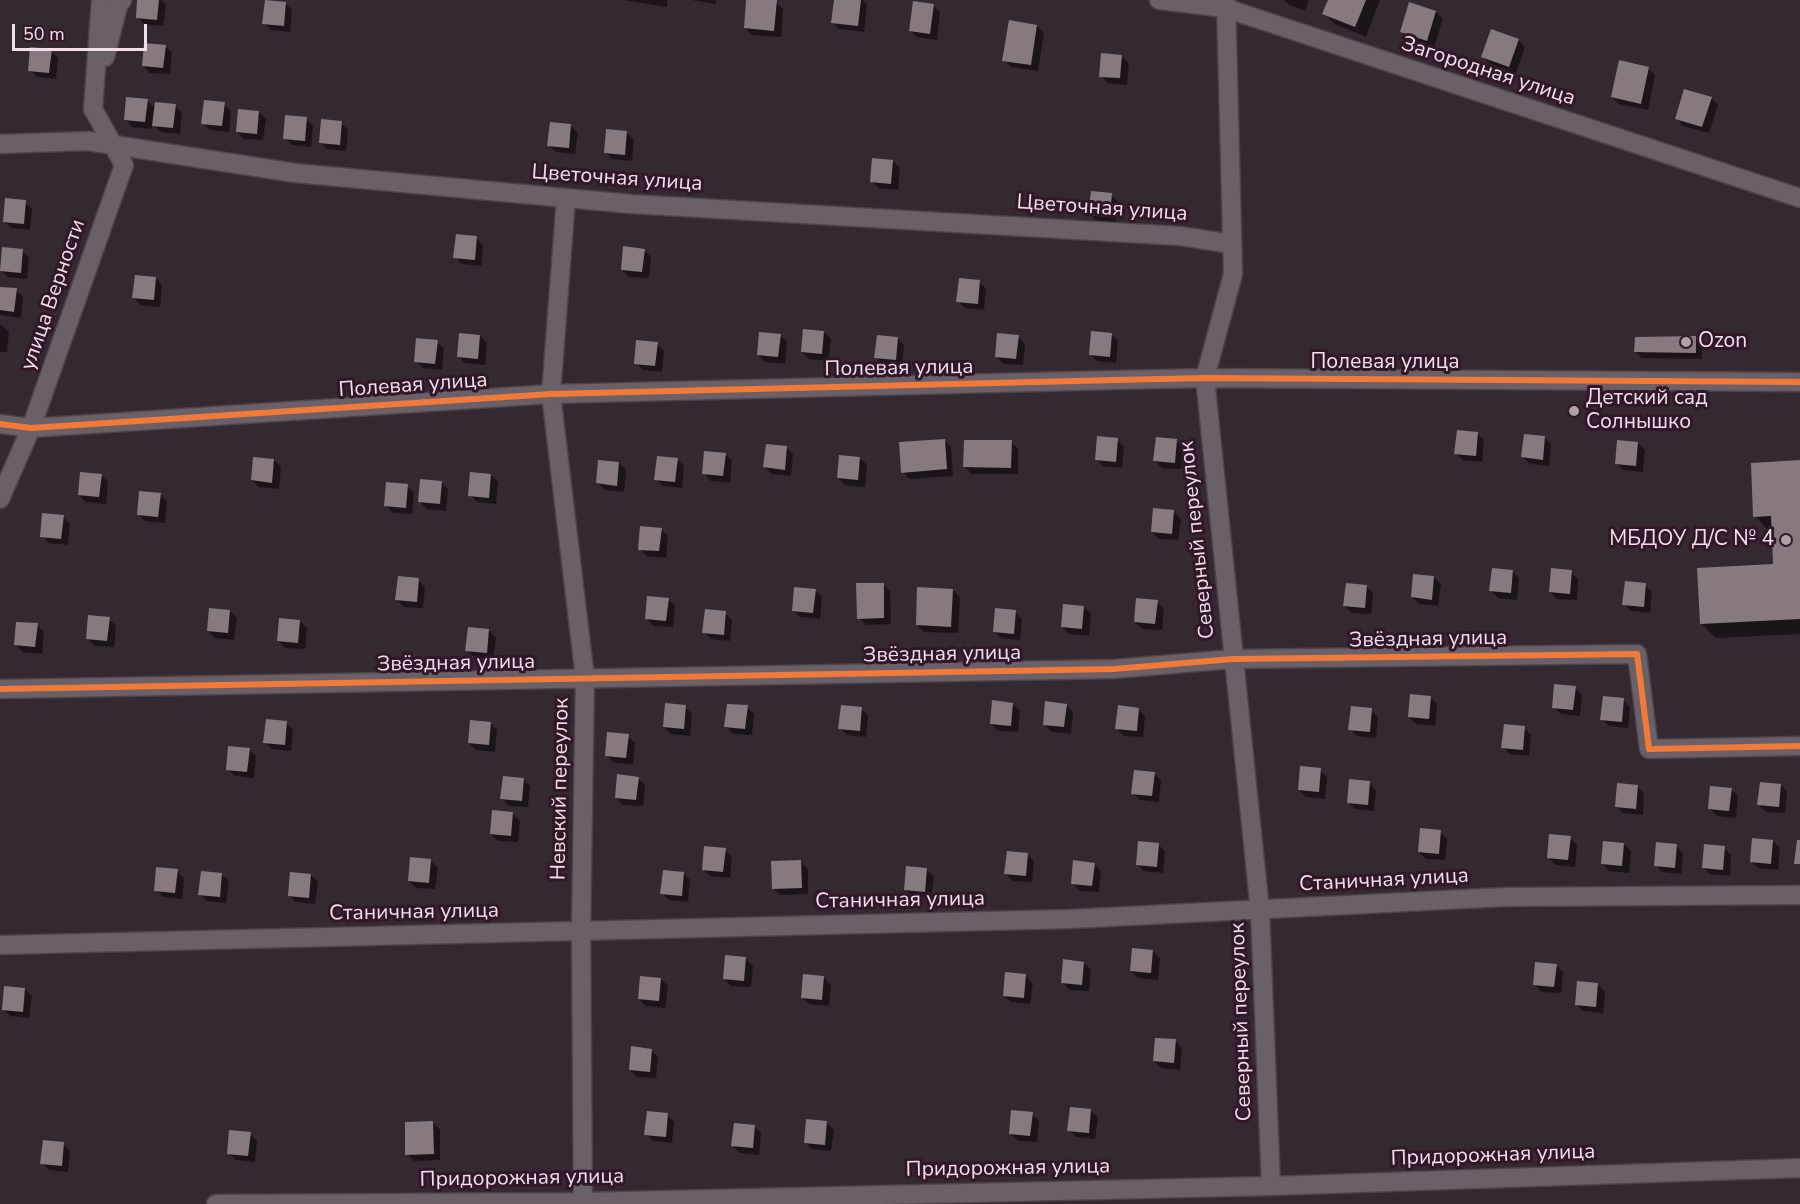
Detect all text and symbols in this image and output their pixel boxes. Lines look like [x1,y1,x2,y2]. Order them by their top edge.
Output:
scale bar [15,12,150,50]
text: 50 m [23,22,65,46]
street label: Загородная улица [1398,32,1578,112]
street label: Цветочная улица [531,160,703,198]
street label: Цветочная улица [1016,190,1188,228]
street label: улица Верности [16,216,92,374]
place label: Ozon [1698,329,1747,355]
marker: Ozon [1679,335,1693,349]
street label: Полевая улица [1310,350,1460,376]
street label: Полевая улица [824,355,974,383]
street label: Полевая улица [338,368,488,404]
place label: Детский сад Солнышко [1586,386,1708,436]
marker: Детский сад Солнышко [1567,404,1581,418]
street label: Северный переулок [1175,440,1221,640]
place label: МБДОУ Д/С № 4 [1609,527,1774,553]
marker: МБДОУ Д/С № 4 [1779,533,1793,547]
street label: Звёздная улица [1349,626,1507,654]
street label: Звёздная улица [863,641,1021,669]
street label: Звёздная улица [377,650,535,678]
street label: Невский переулок [547,698,575,880]
street label: Станичная улица [1299,864,1469,898]
street label: Станичная улица [815,887,985,915]
street label: Станичная улица [329,899,499,927]
street label: Северный переулок [1226,922,1258,1122]
street label: Придорожная улица [1390,1140,1596,1172]
street label: Придорожная улица [905,1155,1111,1183]
street label: Придорожная улица [419,1165,625,1193]

